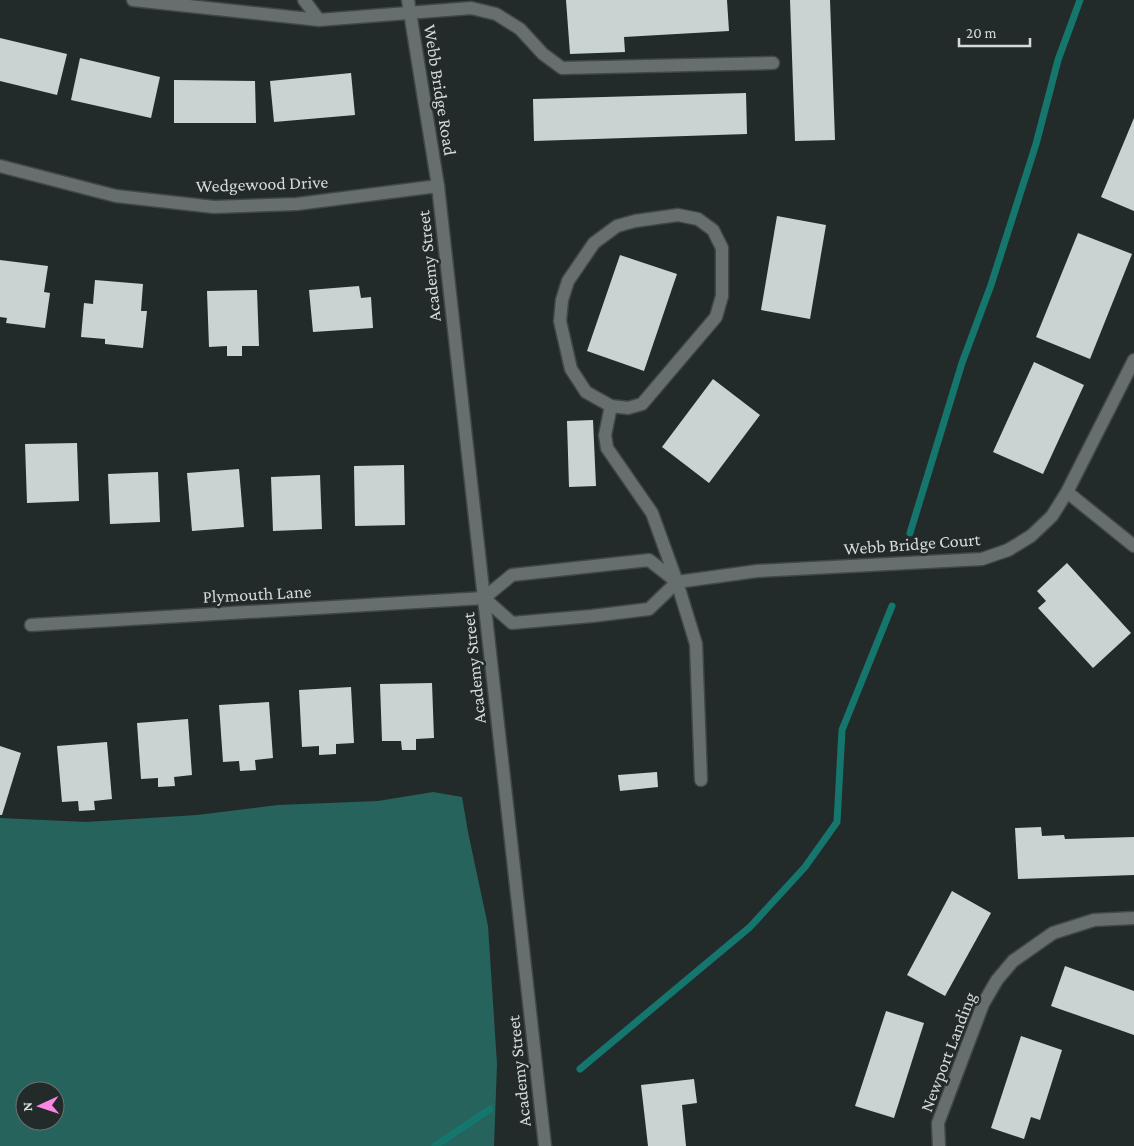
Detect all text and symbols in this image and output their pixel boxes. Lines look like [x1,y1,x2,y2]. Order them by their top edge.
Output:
scale bar [959,15,1030,47]
street label: Webb Bridge Road [420,23,460,157]
text: 20 m [966,25,997,41]
street label: Wedgewood Drive [195,172,329,196]
street label: Academy Street [413,208,445,323]
street label: Webb Bridge Court [843,529,982,559]
street label: Plymouth Lane [202,581,312,607]
street label: Academy Street [458,610,490,725]
street label: Newport Landing [916,989,980,1115]
street label: Academy Street [503,1013,535,1128]
north arrow [15,1081,65,1131]
text: N [19,1101,35,1112]

